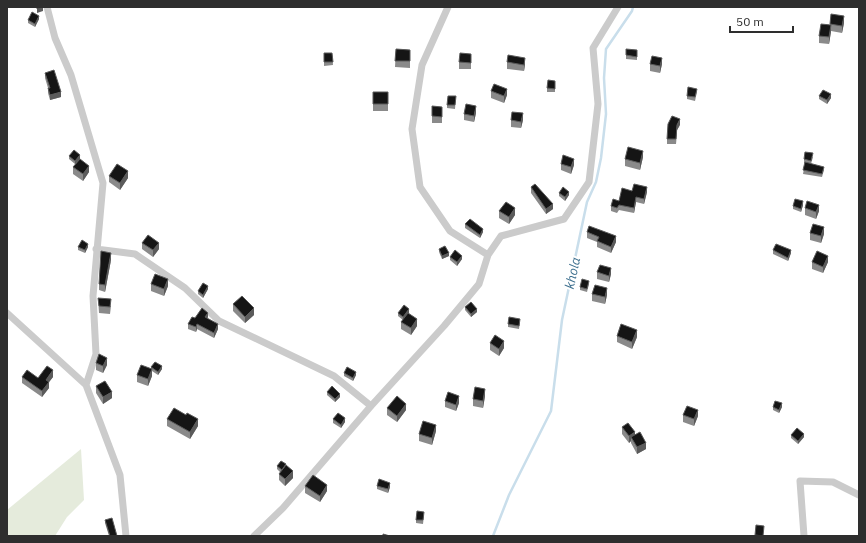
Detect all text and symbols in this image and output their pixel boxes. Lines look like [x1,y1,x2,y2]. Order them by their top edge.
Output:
scale bar [730,8,793,34]
text: 50 m [736,14,764,29]
water label: khola [561,256,584,291]

